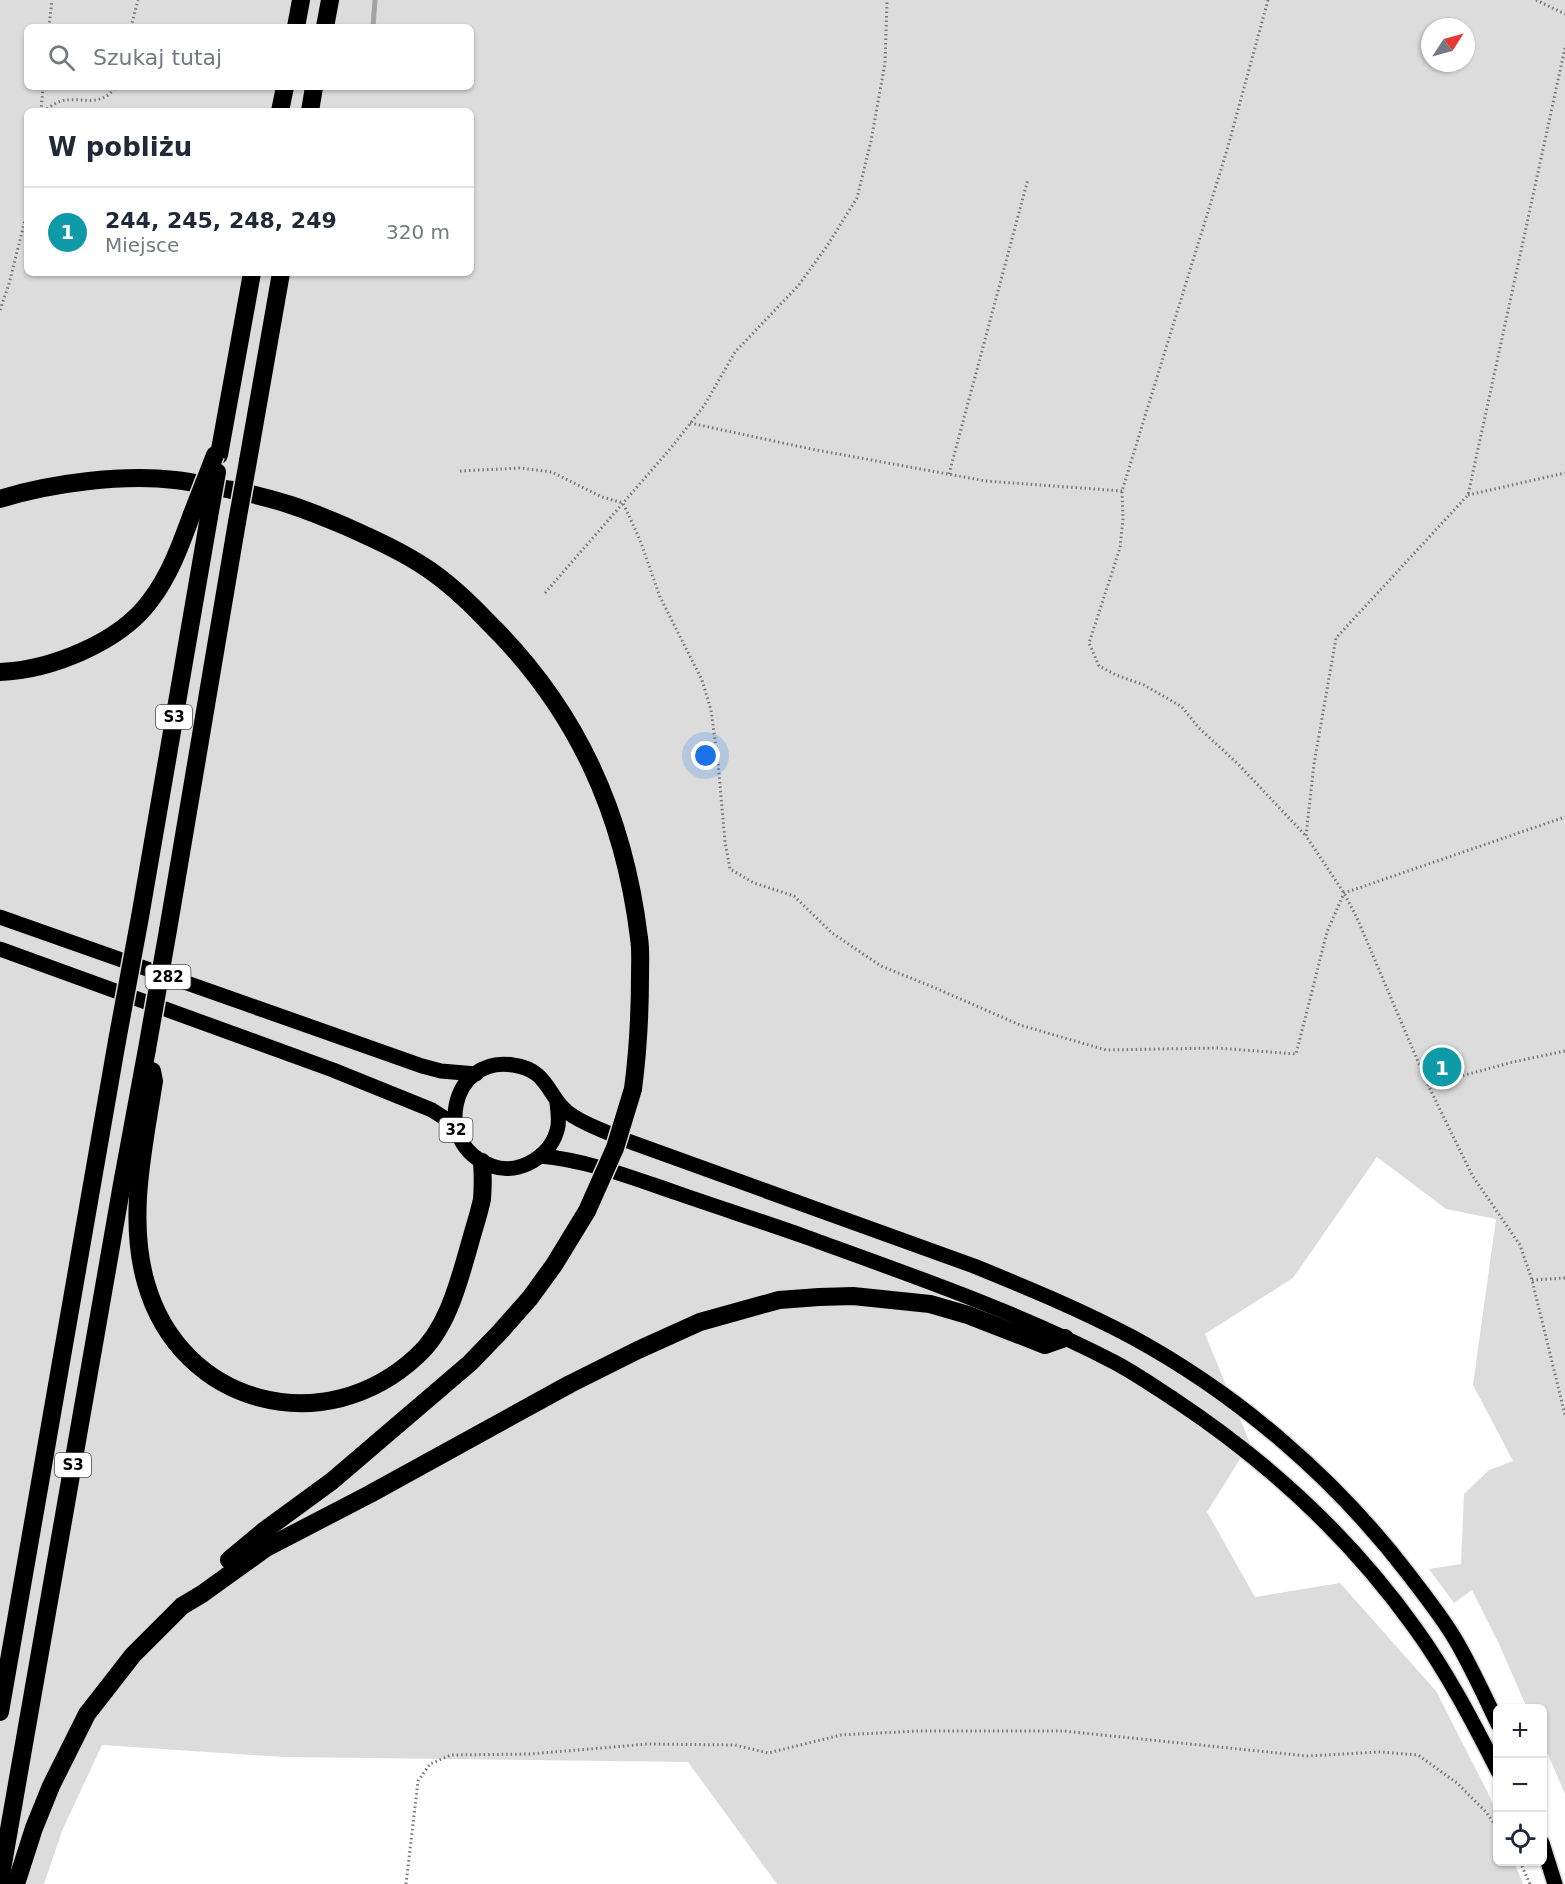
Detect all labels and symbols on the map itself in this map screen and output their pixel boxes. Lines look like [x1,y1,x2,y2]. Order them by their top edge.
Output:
north arrow [1421,18,1475,72]
road number: S3 [156,705,192,729]
your location [691,741,720,770]
road number: 282 [146,965,190,989]
pin: 1 [1422,1044,1462,1090]
road number: 32 [440,1118,472,1142]
road number: S3 [55,1453,91,1477]

